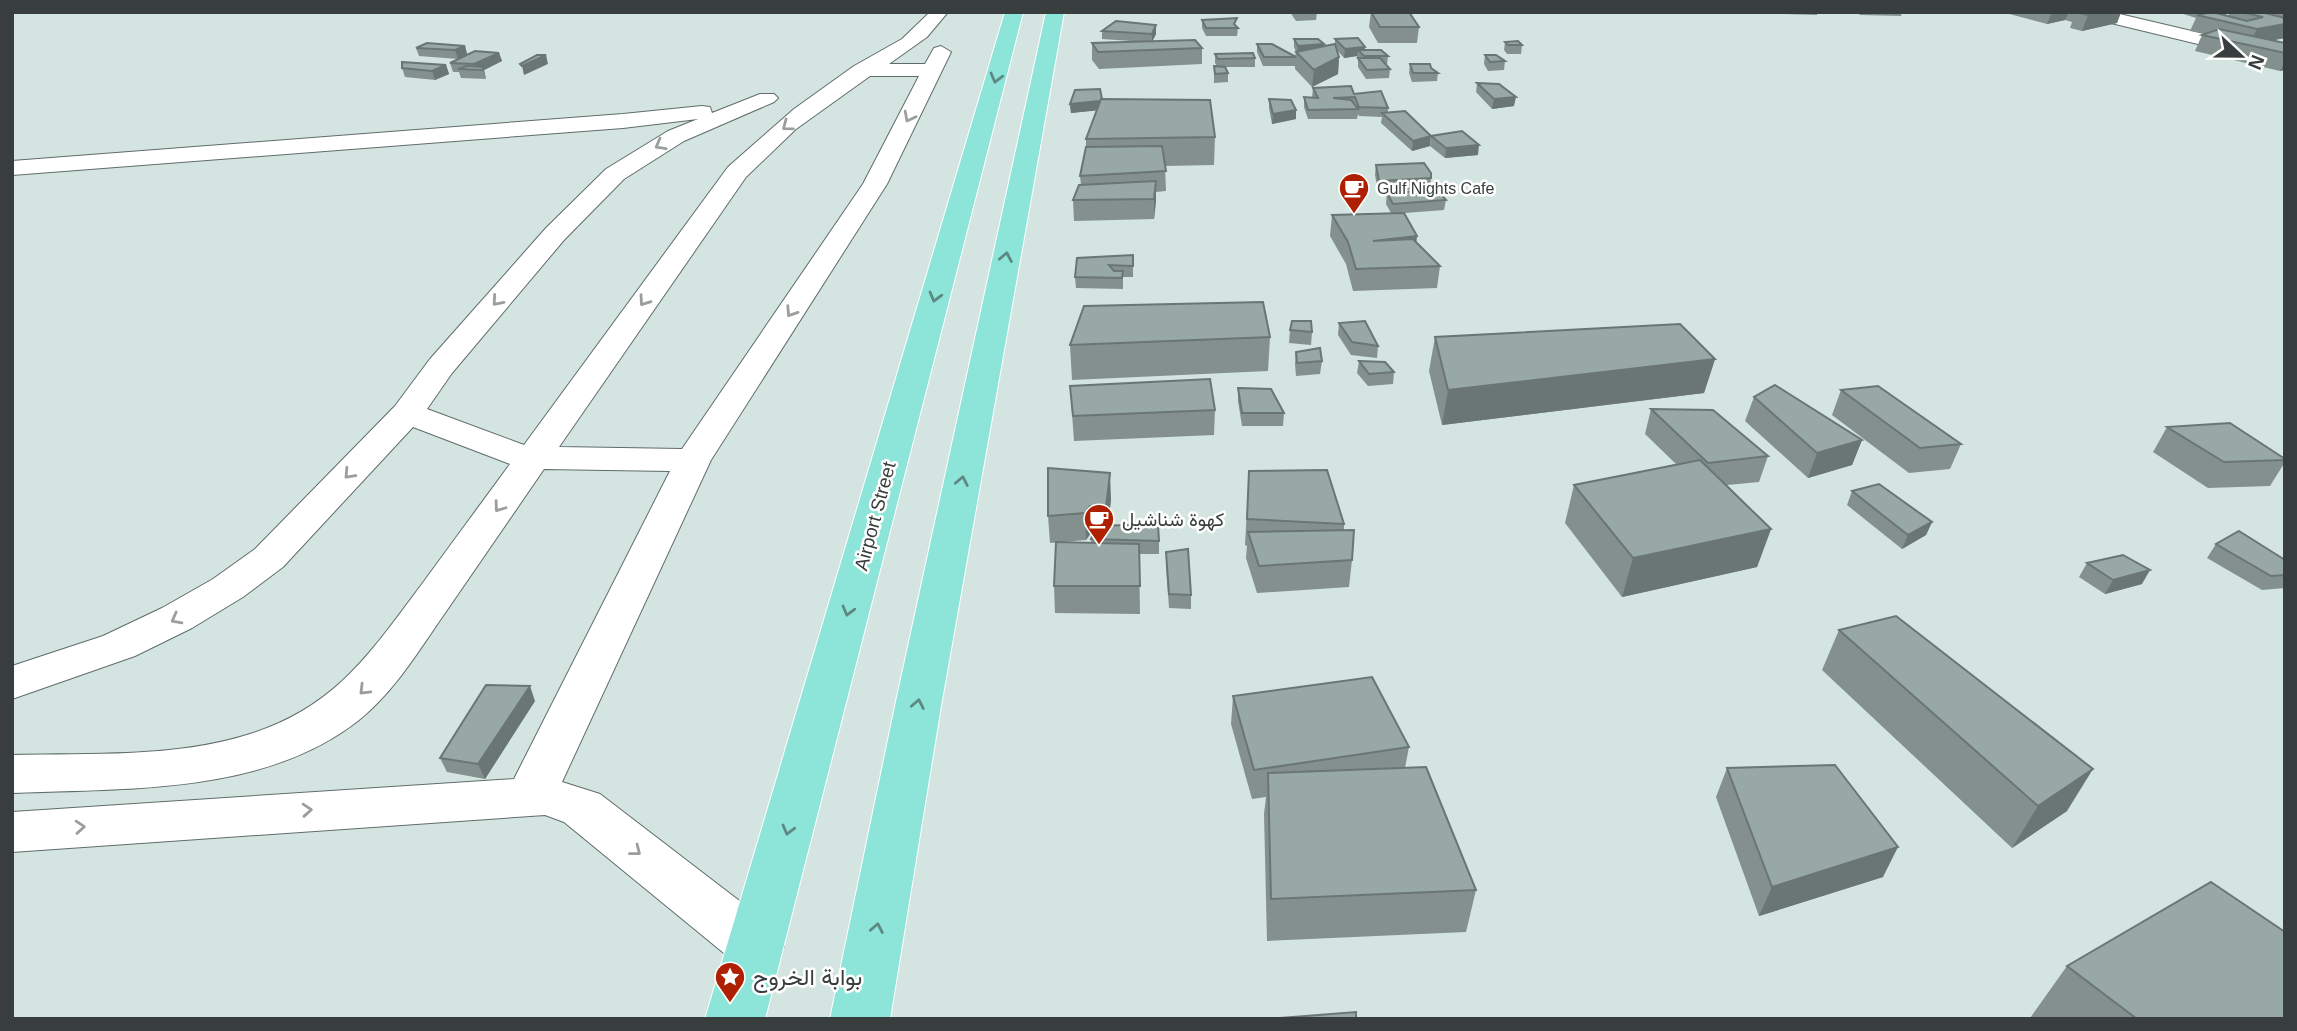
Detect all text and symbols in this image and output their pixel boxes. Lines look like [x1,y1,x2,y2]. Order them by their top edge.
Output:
north arrow [2206,21,2276,91]
text: N [2244,52,2269,72]
one-way arrow [990,72,1004,84]
one-way arrow [903,110,917,122]
one-way arrow [783,118,795,130]
one-way arrow [655,137,667,150]
cafe icon: Gulf Nights Cafe [1337,171,1371,215]
place label: Gulf Nights Cafe [1377,180,1494,197]
one-way arrow [997,251,1012,263]
one-way arrow [929,291,944,303]
one-way arrow [493,293,505,306]
one-way arrow [640,293,652,306]
one-way arrow [787,304,800,317]
street label: Airport Street [850,459,900,573]
one-way arrow [345,466,358,479]
one-way arrow [954,475,969,487]
one-way arrow [495,499,507,512]
cafe icon: كهوة شناشيل [1082,502,1116,546]
place label: كهوة شناشيل [1122,509,1224,531]
one-way arrow [842,605,857,617]
one-way arrow [171,610,183,624]
one-way arrow [360,682,372,694]
one-way arrow [910,698,925,710]
one-way arrow [302,803,313,818]
one-way arrow [75,820,86,835]
one-way arrow [781,824,796,836]
one-way arrow [628,842,640,855]
one-way arrow [869,922,884,934]
place icon: بوابة الخروج [713,960,747,1004]
place label: بوابة الخروج [753,964,862,993]

